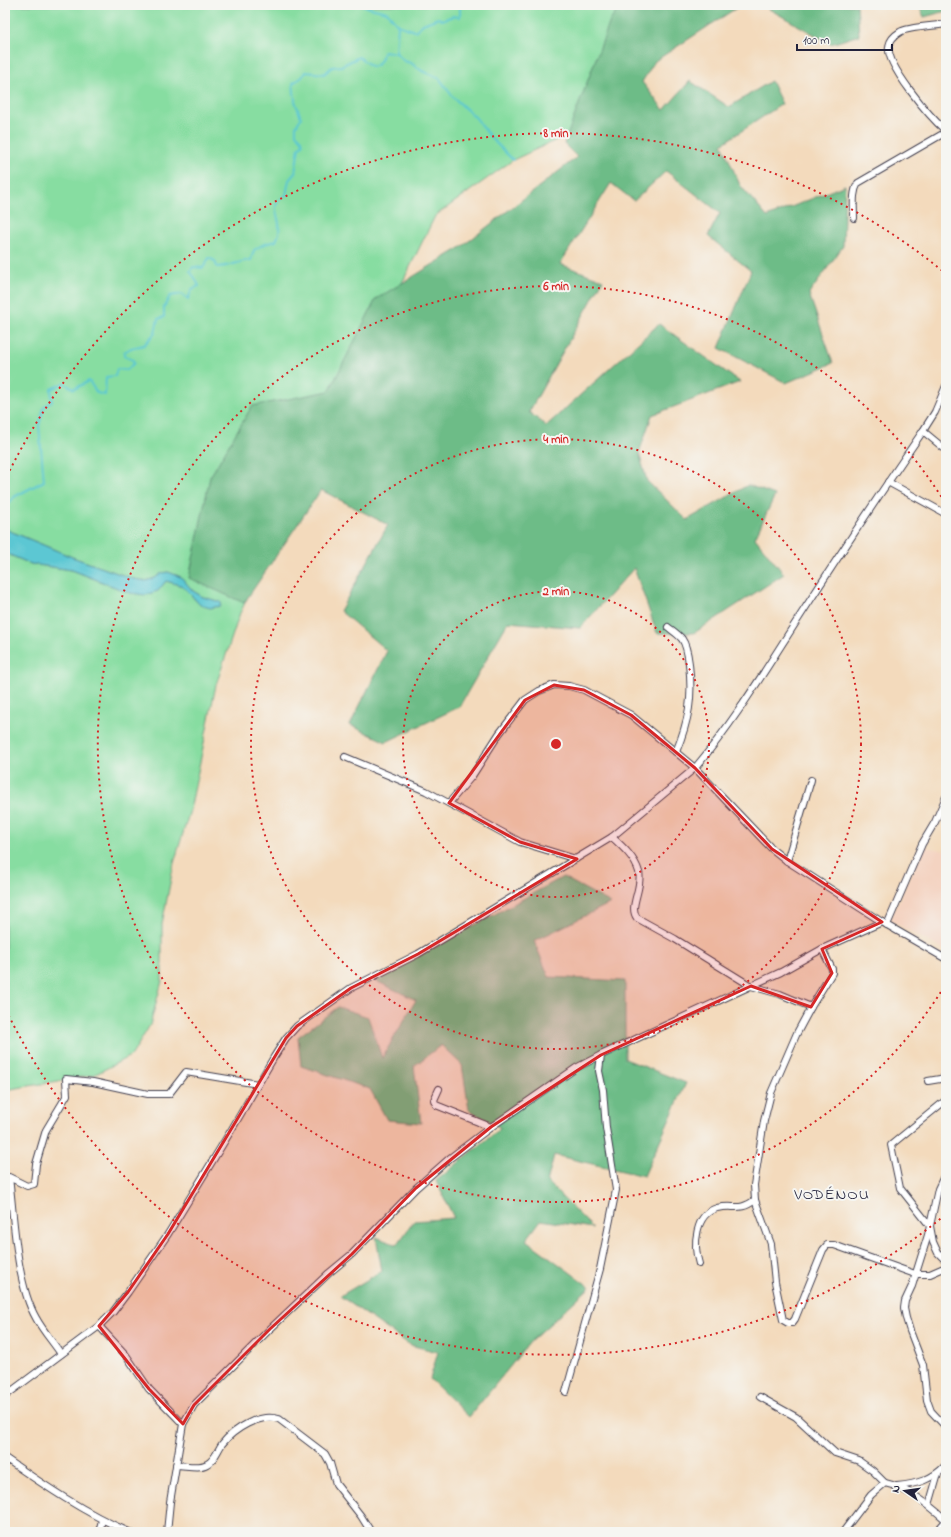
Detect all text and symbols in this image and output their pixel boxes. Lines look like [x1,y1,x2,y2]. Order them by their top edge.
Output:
scale bar [797,26,892,52]
text: 100 m [803,32,830,50]
text: 8 min [543,125,569,143]
text: 6 min [542,278,569,296]
text: 4 min [542,431,569,449]
text: 2 min [542,583,569,601]
centre of rings [549,737,563,751]
district label: VODÉNOU [793,1183,870,1207]
north arrow [885,1471,925,1511]
text: N [888,1484,905,1494]

